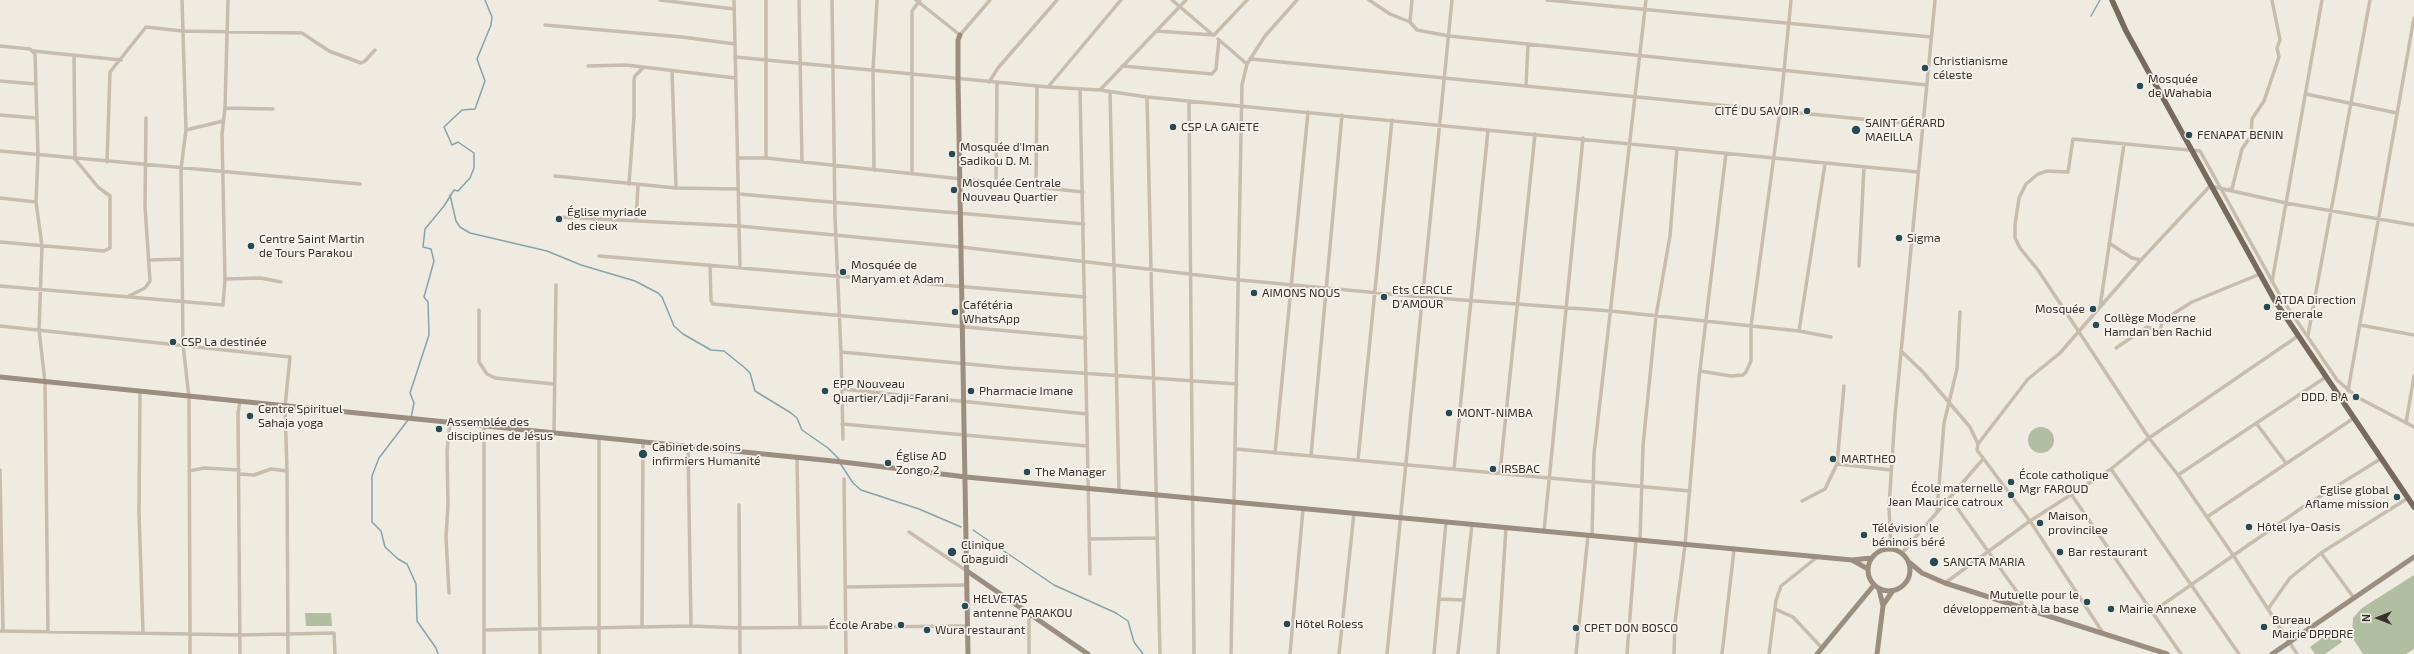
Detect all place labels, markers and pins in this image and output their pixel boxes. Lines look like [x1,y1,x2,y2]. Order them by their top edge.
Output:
place label: Christianisme céleste [1933,54,2008,82]
marker: Christianisme céleste [1920,63,1930,73]
place label: Mosquée de Wahabia [2148,72,2212,100]
marker: Mosquée de Wahabia [2135,81,2145,91]
place label: CITÉ DU SAVOIR [1714,104,1799,118]
marker: CITÉ DU SAVOIR [1802,106,1812,116]
place label: SAINT GÉRARD MAEILLA [1865,116,1945,144]
place label: CSP LA GAIETE [1181,120,1259,134]
marker: CSP LA GAIETE [1168,122,1178,132]
marker: SAINT GÉRARD MAEILLA [1850,124,1862,136]
place label: FENAPAT BENIN [2197,128,2283,142]
marker: FENAPAT BENIN [2184,130,2194,140]
place label: Mosquée d'Iman Sadikou D. M. [960,140,1049,168]
marker: Mosquée d'Iman Sadikou D. M. [947,149,957,159]
place label: Mosquée Centrale Nouveau Quartier [962,176,1061,204]
marker: Mosquée Centrale Nouveau Quartier [949,185,959,195]
place label: Église myriade des cieux [567,205,647,233]
marker: Église myriade des cieux [554,214,564,224]
place label: Sigma [1907,231,1941,245]
place label: Centre Saint Martin de Tours Parakou [259,232,365,260]
marker: Sigma [1894,233,1904,243]
marker: Centre Saint Martin de Tours Parakou [246,241,256,251]
place label: Mosquée de Maryam et Adam [851,258,944,286]
marker: Mosquée de Maryam et Adam [838,267,848,277]
place label: Ets CERCLE D'AMOUR [1392,283,1453,311]
place label: AIMONS NOUS [1262,286,1340,300]
marker: AIMONS NOUS [1249,288,1259,298]
marker: Ets CERCLE D'AMOUR [1379,292,1389,302]
place label: ATDA Direction generale [2275,293,2356,321]
place label: Cafétéria WhatsApp [963,298,1020,326]
place label: Mosquée [2035,302,2085,316]
marker: ATDA Direction generale [2262,302,2272,312]
marker: Mosquée [2088,304,2098,314]
marker: Cafétéria WhatsApp [950,307,960,317]
place label: Collège Moderne Hamdan ben Rachid [2104,311,2212,339]
marker: Collège Moderne Hamdan ben Rachid [2091,320,2101,330]
place label: CSP La destinée [181,335,267,349]
marker: CSP La destinée [168,337,178,347]
place label: EPP Nouveau Quartier/Ladji-Farani [833,377,949,405]
place label: Pharmacie Imane [979,384,1073,398]
marker: EPP Nouveau Quartier/Ladji-Farani [820,386,830,396]
marker: Pharmacie Imane [966,386,976,396]
place label: DDD. B A [2301,390,2348,404]
marker: DDD. B A [2351,392,2361,402]
place label: Centre Spirituel Sahaja yoga [258,402,342,430]
place label: MONT-NIMBA [1457,406,1533,420]
marker: MONT-NIMBA [1444,408,1454,418]
marker: Centre Spirituel Sahaja yoga [245,411,255,421]
place label: Assemblée des disciplines de Jésus [447,415,553,443]
marker: Assemblée des disciplines de Jésus [434,424,444,434]
place label: Cabinet de soins infirmiers Humanité [652,440,760,468]
marker: Cabinet de soins infirmiers Humanité [637,448,649,460]
place label: Église AD Zongo 2 [896,449,947,477]
place label: MARTHEO [1841,452,1896,466]
marker: MARTHEO [1828,454,1838,464]
marker: Église AD Zongo 2 [883,458,893,468]
place label: IRSBAC [1501,462,1540,476]
marker: IRSBAC [1488,464,1498,474]
place label: The Manager [1035,465,1107,479]
marker: The Manager [1022,467,1032,477]
place label: École catholique Mgr FAROUD [2019,468,2108,496]
marker: École catholique Mgr FAROUD [2006,477,2016,487]
place label: École maternelle Jean Maurice catroux [1888,481,2003,509]
place label: Eglise global Aflame mission [2305,483,2389,511]
marker: École maternelle Jean Maurice catroux [2006,490,2016,500]
marker: Eglise global Aflame mission [2392,492,2402,502]
place label: Maison provincilee [2048,509,2108,537]
marker: Maison provincilee [2035,518,2045,528]
place label: Hôtel Iya-Oasis [2257,520,2340,534]
place label: Télévision le béninois béré [1872,521,1945,549]
marker: Hôtel Iya-Oasis [2244,522,2254,532]
marker: Télévision le béninois béré [1859,530,1869,540]
place label: Clinique Gbaguidi [961,538,1008,566]
place label: Bar restaurant [2068,545,2148,559]
marker: Clinique Gbaguidi [946,546,958,558]
marker: Bar restaurant [2055,547,2065,557]
place label: SANCTA MARIA [1943,555,2025,569]
marker: SANCTA MARIA [1928,556,1940,568]
place label: Mutuelle pour le développement à la base [1943,588,2079,616]
place label: HELVETAS antenne PARAKOU [973,592,1072,620]
marker: Mutuelle pour le développement à la base [2082,597,2092,607]
marker: HELVETAS antenne PARAKOU [960,601,970,611]
place label: Mairie Annexe [2119,602,2196,616]
marker: Mairie Annexe [2106,604,2116,614]
place label: Bureau Mairie DPPDRE [2272,613,2353,641]
place label: Hôtel Roless [1295,617,1363,631]
place label: École Arabe [829,618,893,632]
marker: Hôtel Roless [1282,619,1292,629]
marker: École Arabe [896,620,906,630]
place label: CPET DON BOSCO [1584,621,1678,635]
marker: Bureau Mairie DPPDRE [2259,622,2269,632]
place label: Wura restaurant [935,623,1025,637]
marker: CPET DON BOSCO [1571,623,1581,633]
marker: Wura restaurant [922,625,932,635]

